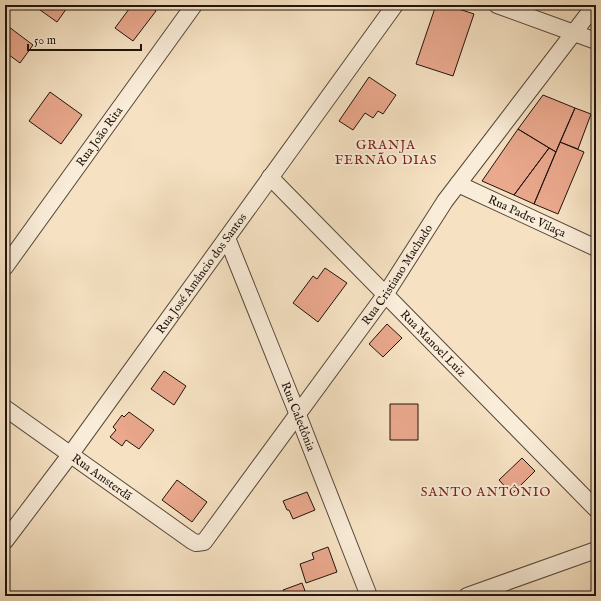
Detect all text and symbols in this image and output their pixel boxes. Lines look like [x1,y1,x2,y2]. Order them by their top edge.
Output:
scale bar [28,26,141,52]
text: 50 m [34,33,56,48]
street label: Rua João Rita [73,103,127,170]
district label: GRANJA FERNÃO DIAS [335,137,437,169]
street label: Rua Padre Vilaça [485,192,569,241]
street label: Rua José Amâncio dos Santos [153,210,250,337]
street label: Rua Cristiano Machado [359,221,436,328]
street label: Rua Manoel Luiz [397,307,469,380]
street label: Rua Caledônia [277,380,319,454]
street label: Rua Amsterdã [69,451,135,504]
district label: SANTO ANTÔNIO [421,484,551,501]

